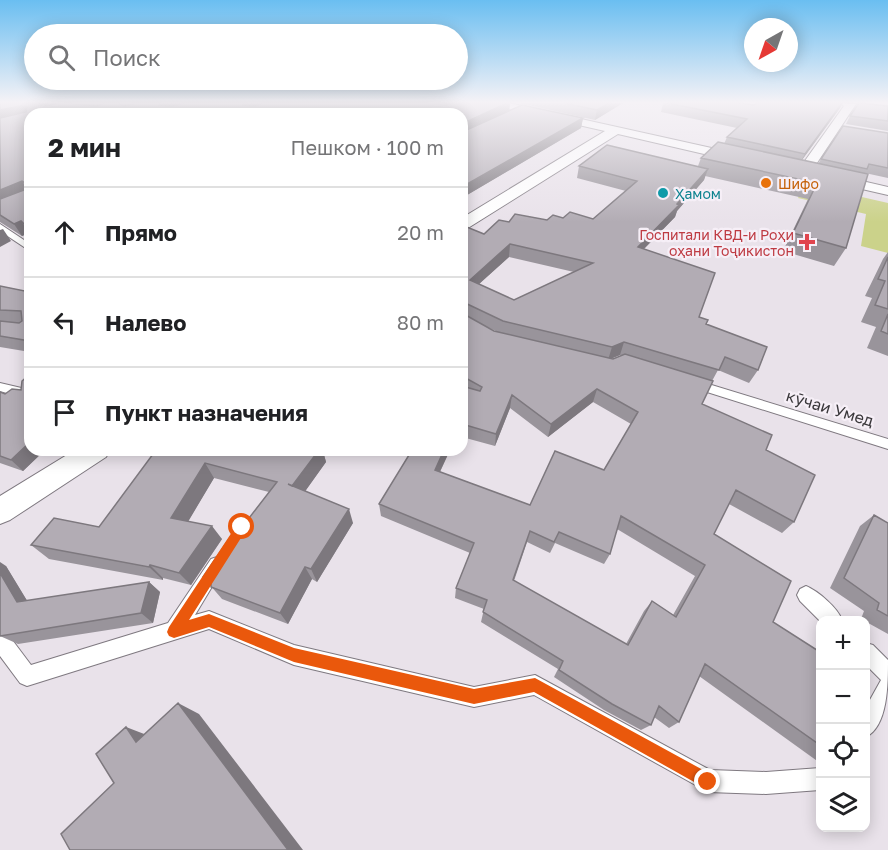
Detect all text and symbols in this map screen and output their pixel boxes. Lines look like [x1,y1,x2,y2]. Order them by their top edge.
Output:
north arrow [744,18,798,72]
search box [24,24,468,90]
icon: search [45,41,78,74]
text: Поиск [93,44,161,71]
text: 2 мин [48,132,121,163]
text: Пешком · 100 m [291,135,444,159]
place label: Шифо [778,175,819,192]
marker: Шифо [759,176,773,190]
place label: Ҳамом [675,185,721,202]
marker: Ҳамом [656,186,670,200]
icon: ahead [48,216,81,249]
text: Прямо [105,219,177,246]
text: 20 m [397,220,444,244]
place label: Госпитали КВД-и Роҳи оҳани Тоҷикистон [639,226,794,259]
marker: Госпитали КВД-и Роҳи оҳани Тоҷикистон [798,233,816,251]
icon: left [48,306,81,339]
text: Налево [105,309,187,336]
text: 80 m [397,310,444,334]
street label: кӯчаи Умед [784,385,876,431]
icon: arrive [48,396,81,429]
text: Пункт назначения [105,399,308,426]
route start [228,513,254,539]
map controls [816,616,870,832]
button: + [816,616,870,670]
button: − [816,670,870,724]
button: locate [816,724,870,778]
route end [694,768,720,794]
button: layers [816,778,870,832]

